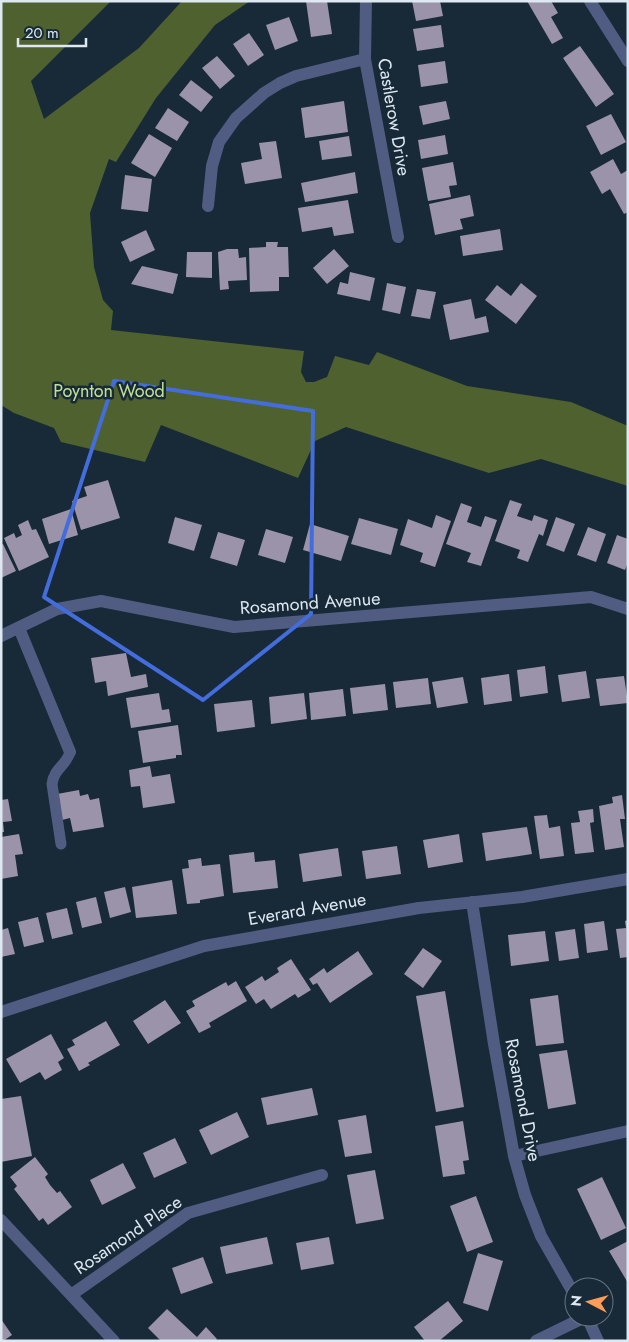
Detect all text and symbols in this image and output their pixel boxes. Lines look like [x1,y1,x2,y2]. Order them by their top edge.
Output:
scale bar [18,15,85,47]
text: 20 m [25,22,59,44]
street label: Castlerow Drive [371,56,417,178]
park label: Poynton Wood [53,378,165,404]
street label: Rosamond Avenue [239,585,381,621]
street label: Everard Avenue [246,886,368,932]
street label: Rosamond Drive [498,1036,548,1164]
street label: Rosamond Place [69,1189,187,1281]
north arrow [564,1277,614,1327]
text: N [566,1294,587,1307]

